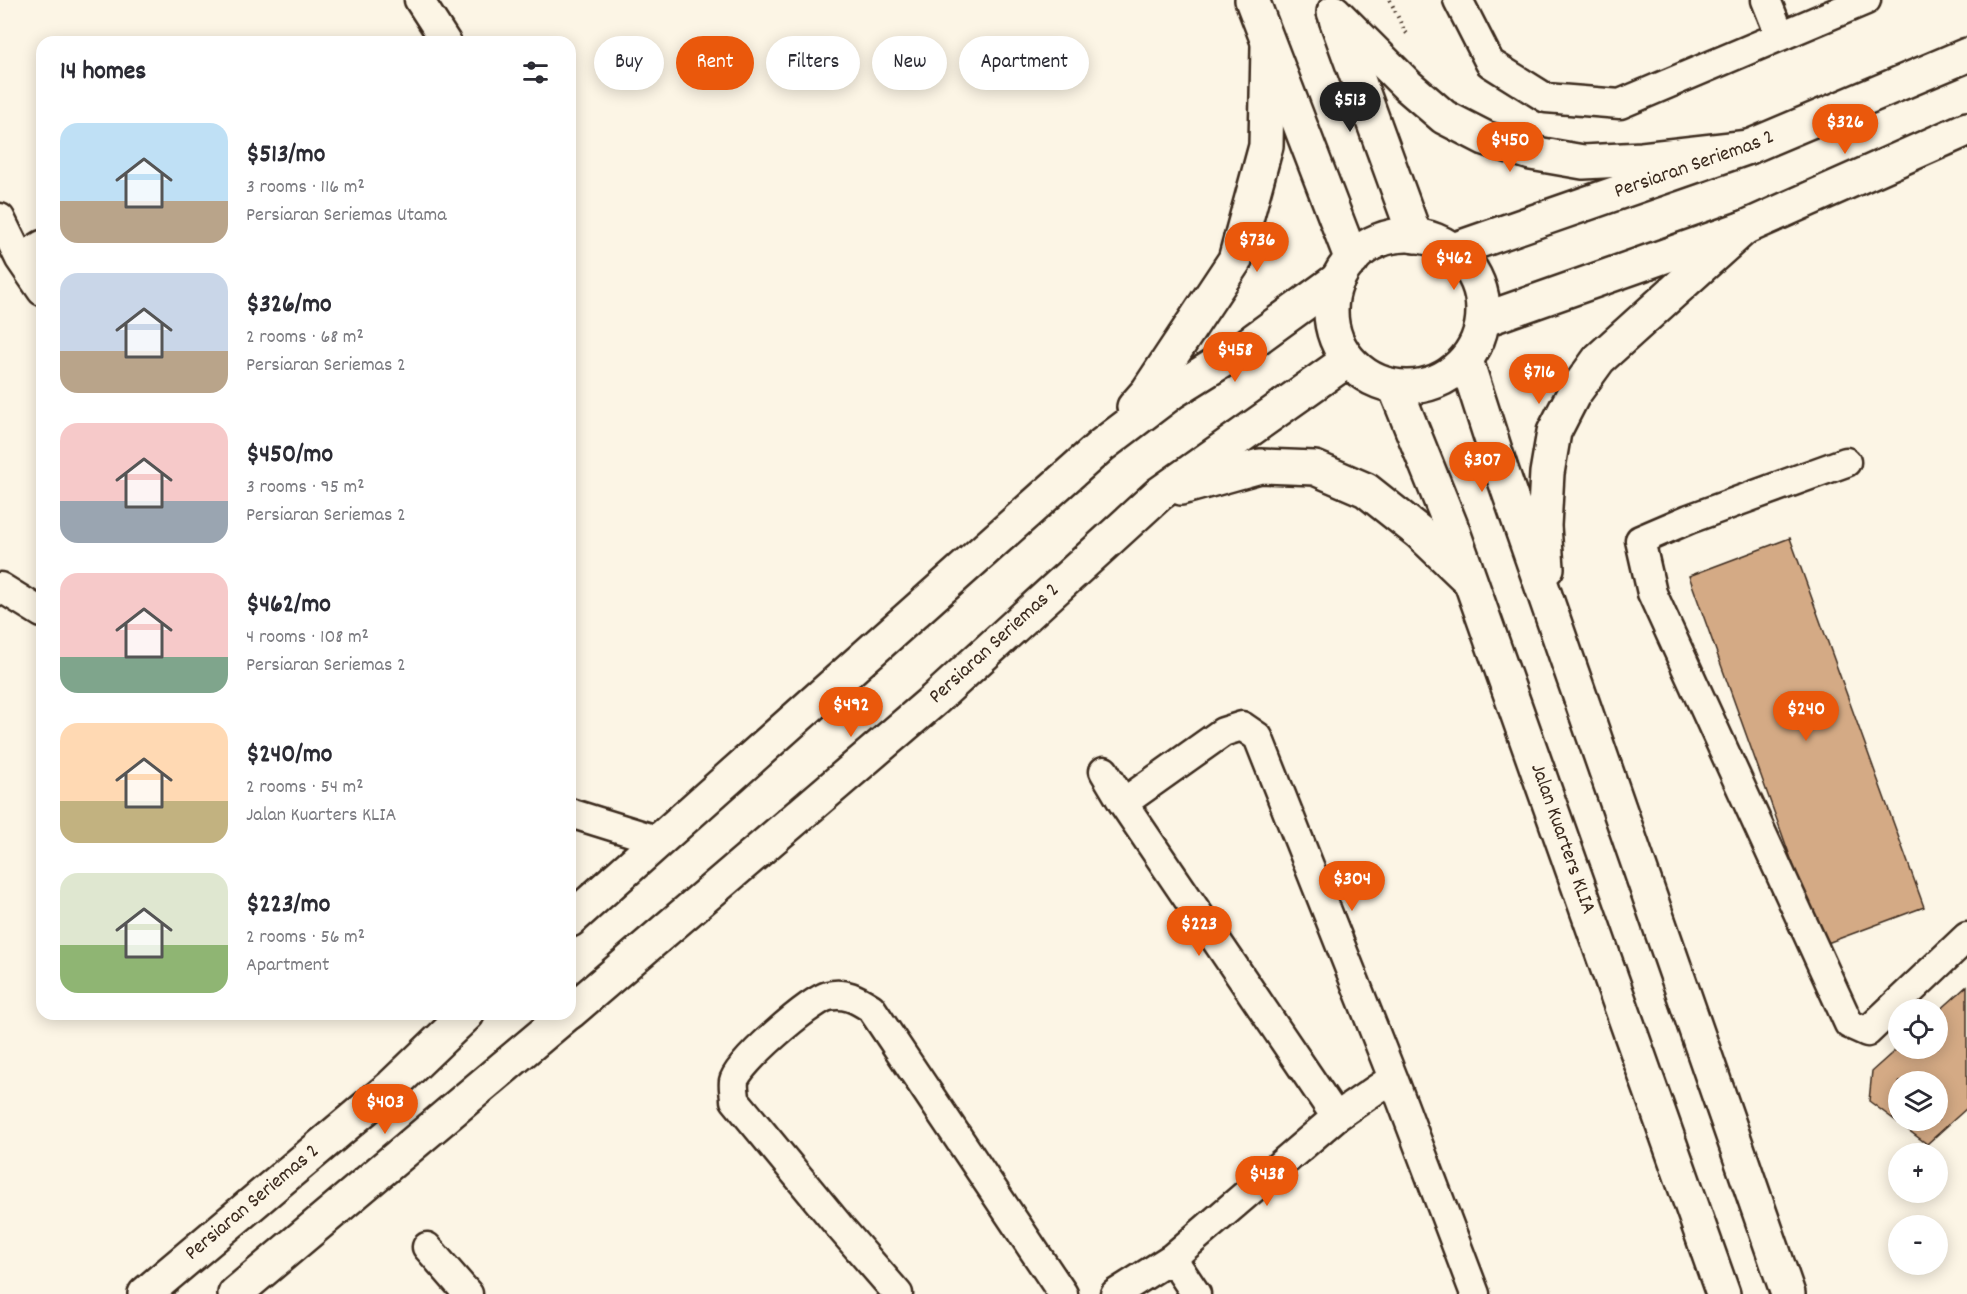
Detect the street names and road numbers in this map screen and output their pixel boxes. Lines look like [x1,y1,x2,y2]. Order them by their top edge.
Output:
street label: Persiaran Seriemas 2 [1611,123,1779,208]
street label: Persiaran Seriemas 2 [923,576,1067,712]
street label: Jalan Kuarters KLIA [1521,760,1602,919]
street label: Persiaran Seriemas 2 [179,1138,327,1269]

